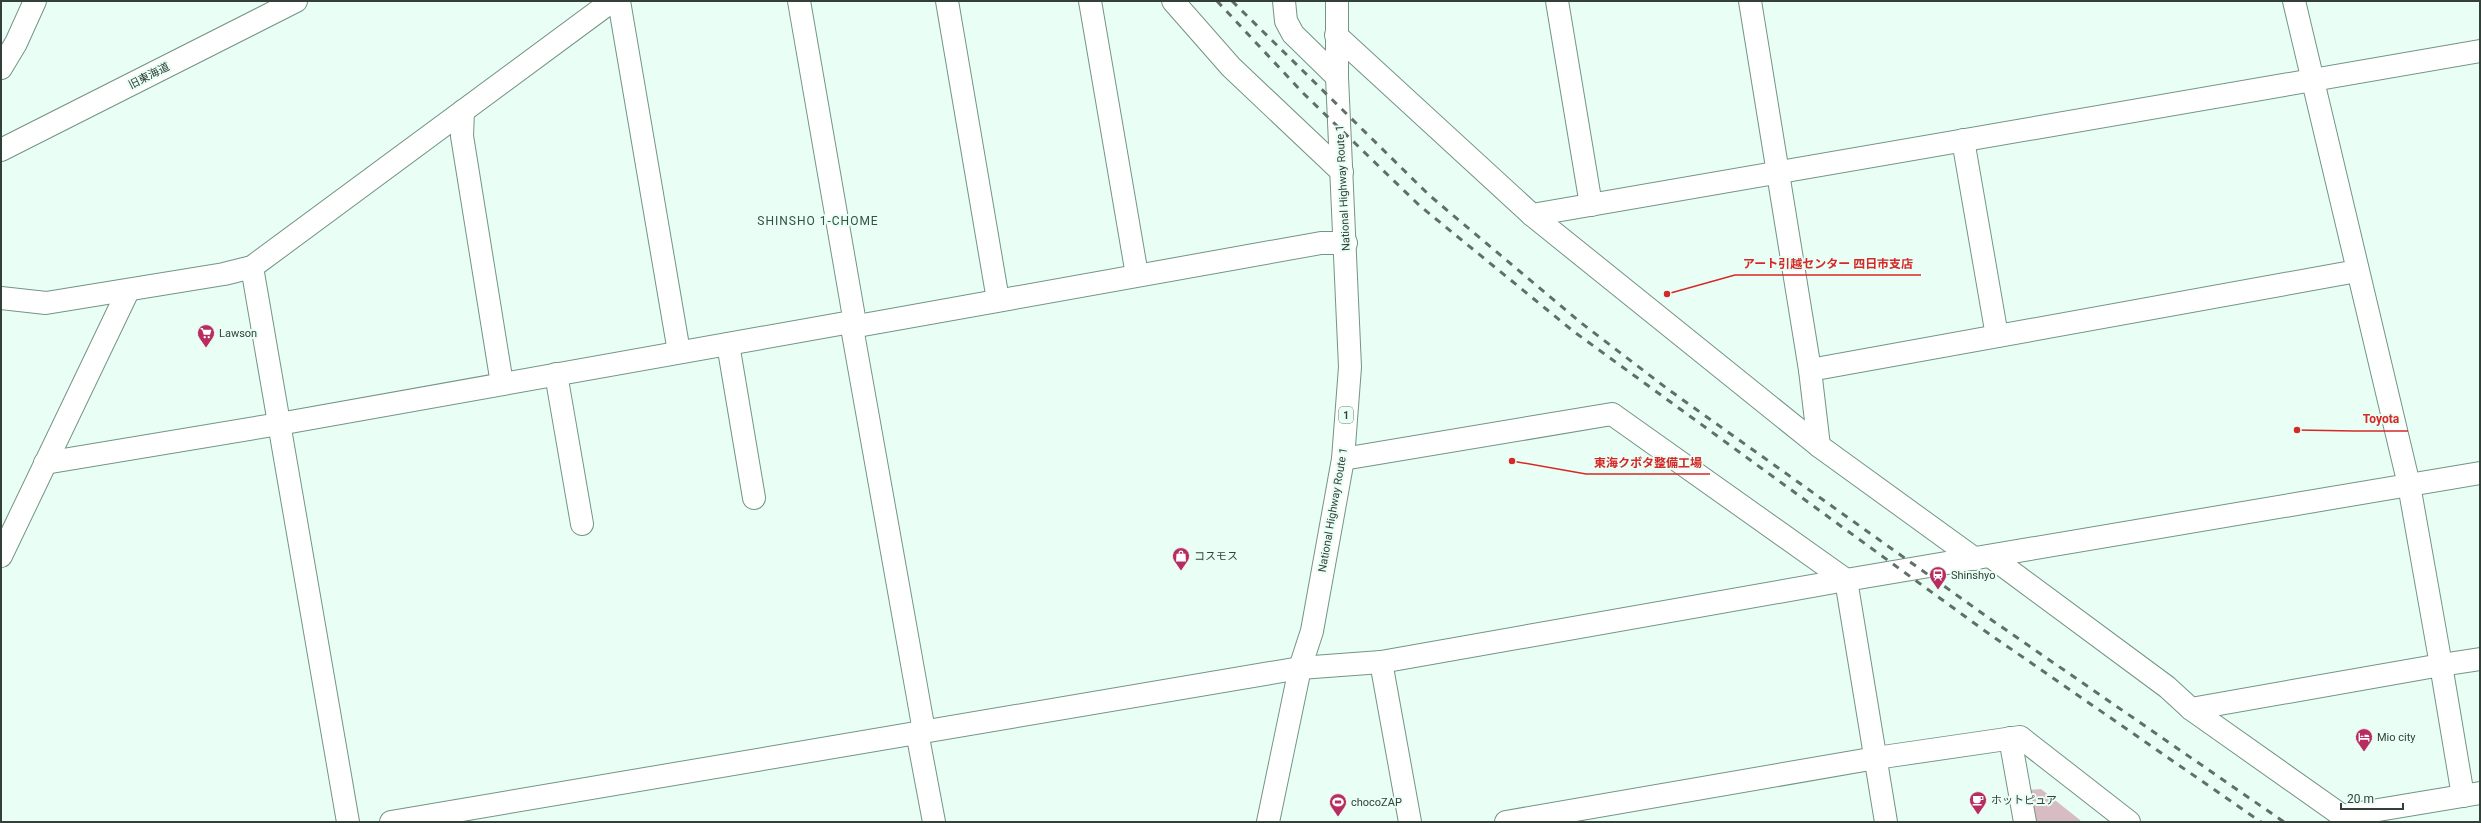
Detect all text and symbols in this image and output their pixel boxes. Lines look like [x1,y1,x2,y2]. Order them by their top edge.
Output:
street label: 旧東海道 [126,60,172,92]
street label: National Highway Route 1 [1333,125,1353,251]
district label: SHINSHO 1-CHOME [757,214,879,228]
callout: アート引越センター 四日市支店 [1735,251,1921,275]
text: アート引越センター 四日市支店 [1743,257,1913,271]
supermarket icon: Lawson [196,323,216,348]
place label: Lawson [219,327,257,340]
road number: 1 [1339,407,1353,423]
callout: Toyota [2355,407,2408,431]
text: Toyota [2363,412,2400,426]
street label: National Highway Route 1 [1316,447,1350,573]
callout: 東海クボタ整備工場 [1586,450,1710,474]
text: 東海クボタ整備工場 [1594,456,1702,470]
shop icon: コスモス [1171,546,1191,571]
place label: コスモス [1194,550,1238,563]
station icon: Shinshyo [1928,565,1948,590]
place label: Shinshyo [1951,569,1995,582]
hotel icon: Mio city [2354,727,2374,752]
place label: Mio city [2377,731,2416,744]
scale bar [2341,785,2403,811]
cafe icon: ホットピュア [1968,790,1988,815]
sports icon: chocoZAP [1328,792,1348,817]
text: 20 m [2347,792,2374,806]
place label: ホットピュア [1991,794,2057,807]
place label: chocoZAP [1351,796,1402,809]

